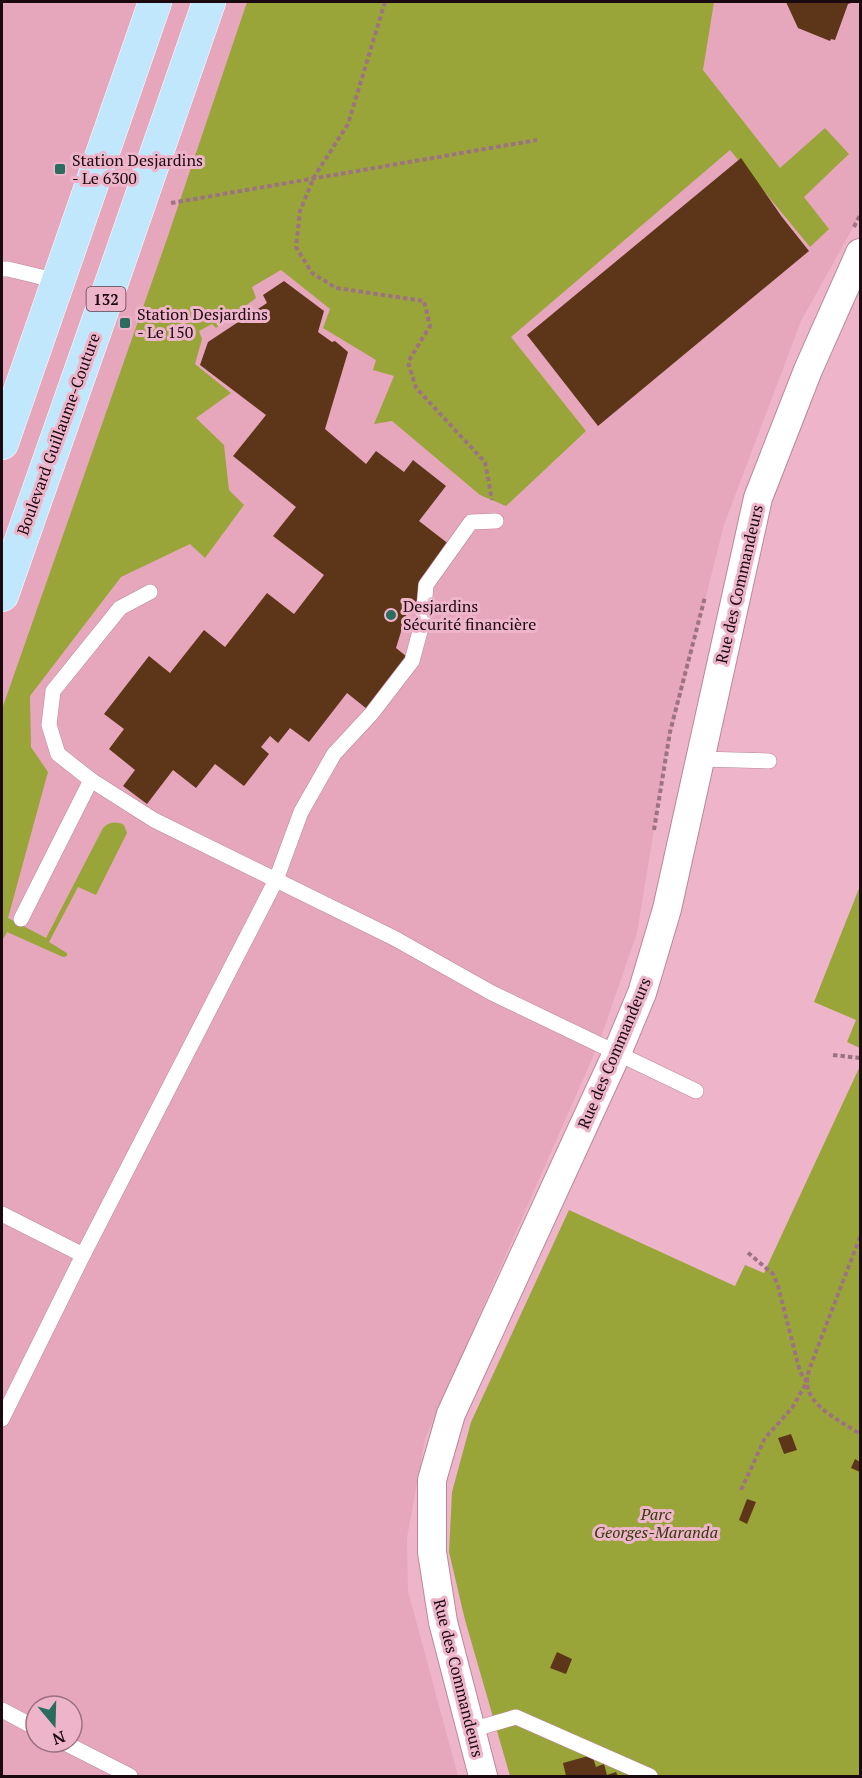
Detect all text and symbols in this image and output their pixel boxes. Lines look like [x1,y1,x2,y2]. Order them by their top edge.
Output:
place label: Station Desjardins - Le 6300 [72,149,203,189]
marker: Station Desjardins - Le 6300 [53,162,67,176]
road number: 132 [86,287,126,311]
place label: Station Desjardins - Le 150 [137,303,268,343]
marker: Station Desjardins - Le 150 [118,316,132,330]
street label: Boulevard Guillaume-Couture [11,330,105,538]
street label: Rue des Commandeurs [710,502,768,666]
place label: Desjardins Sécurité financière [403,595,536,635]
marker: Desjardins Sécurité financière [384,608,398,622]
street label: Rue des Commandeurs [572,974,656,1132]
park label: Parc Georges-Maranda [594,1503,718,1543]
street label: Rue des Commandeurs [429,1597,489,1759]
north arrow [24,1694,84,1754]
text: N [50,1726,68,1751]

